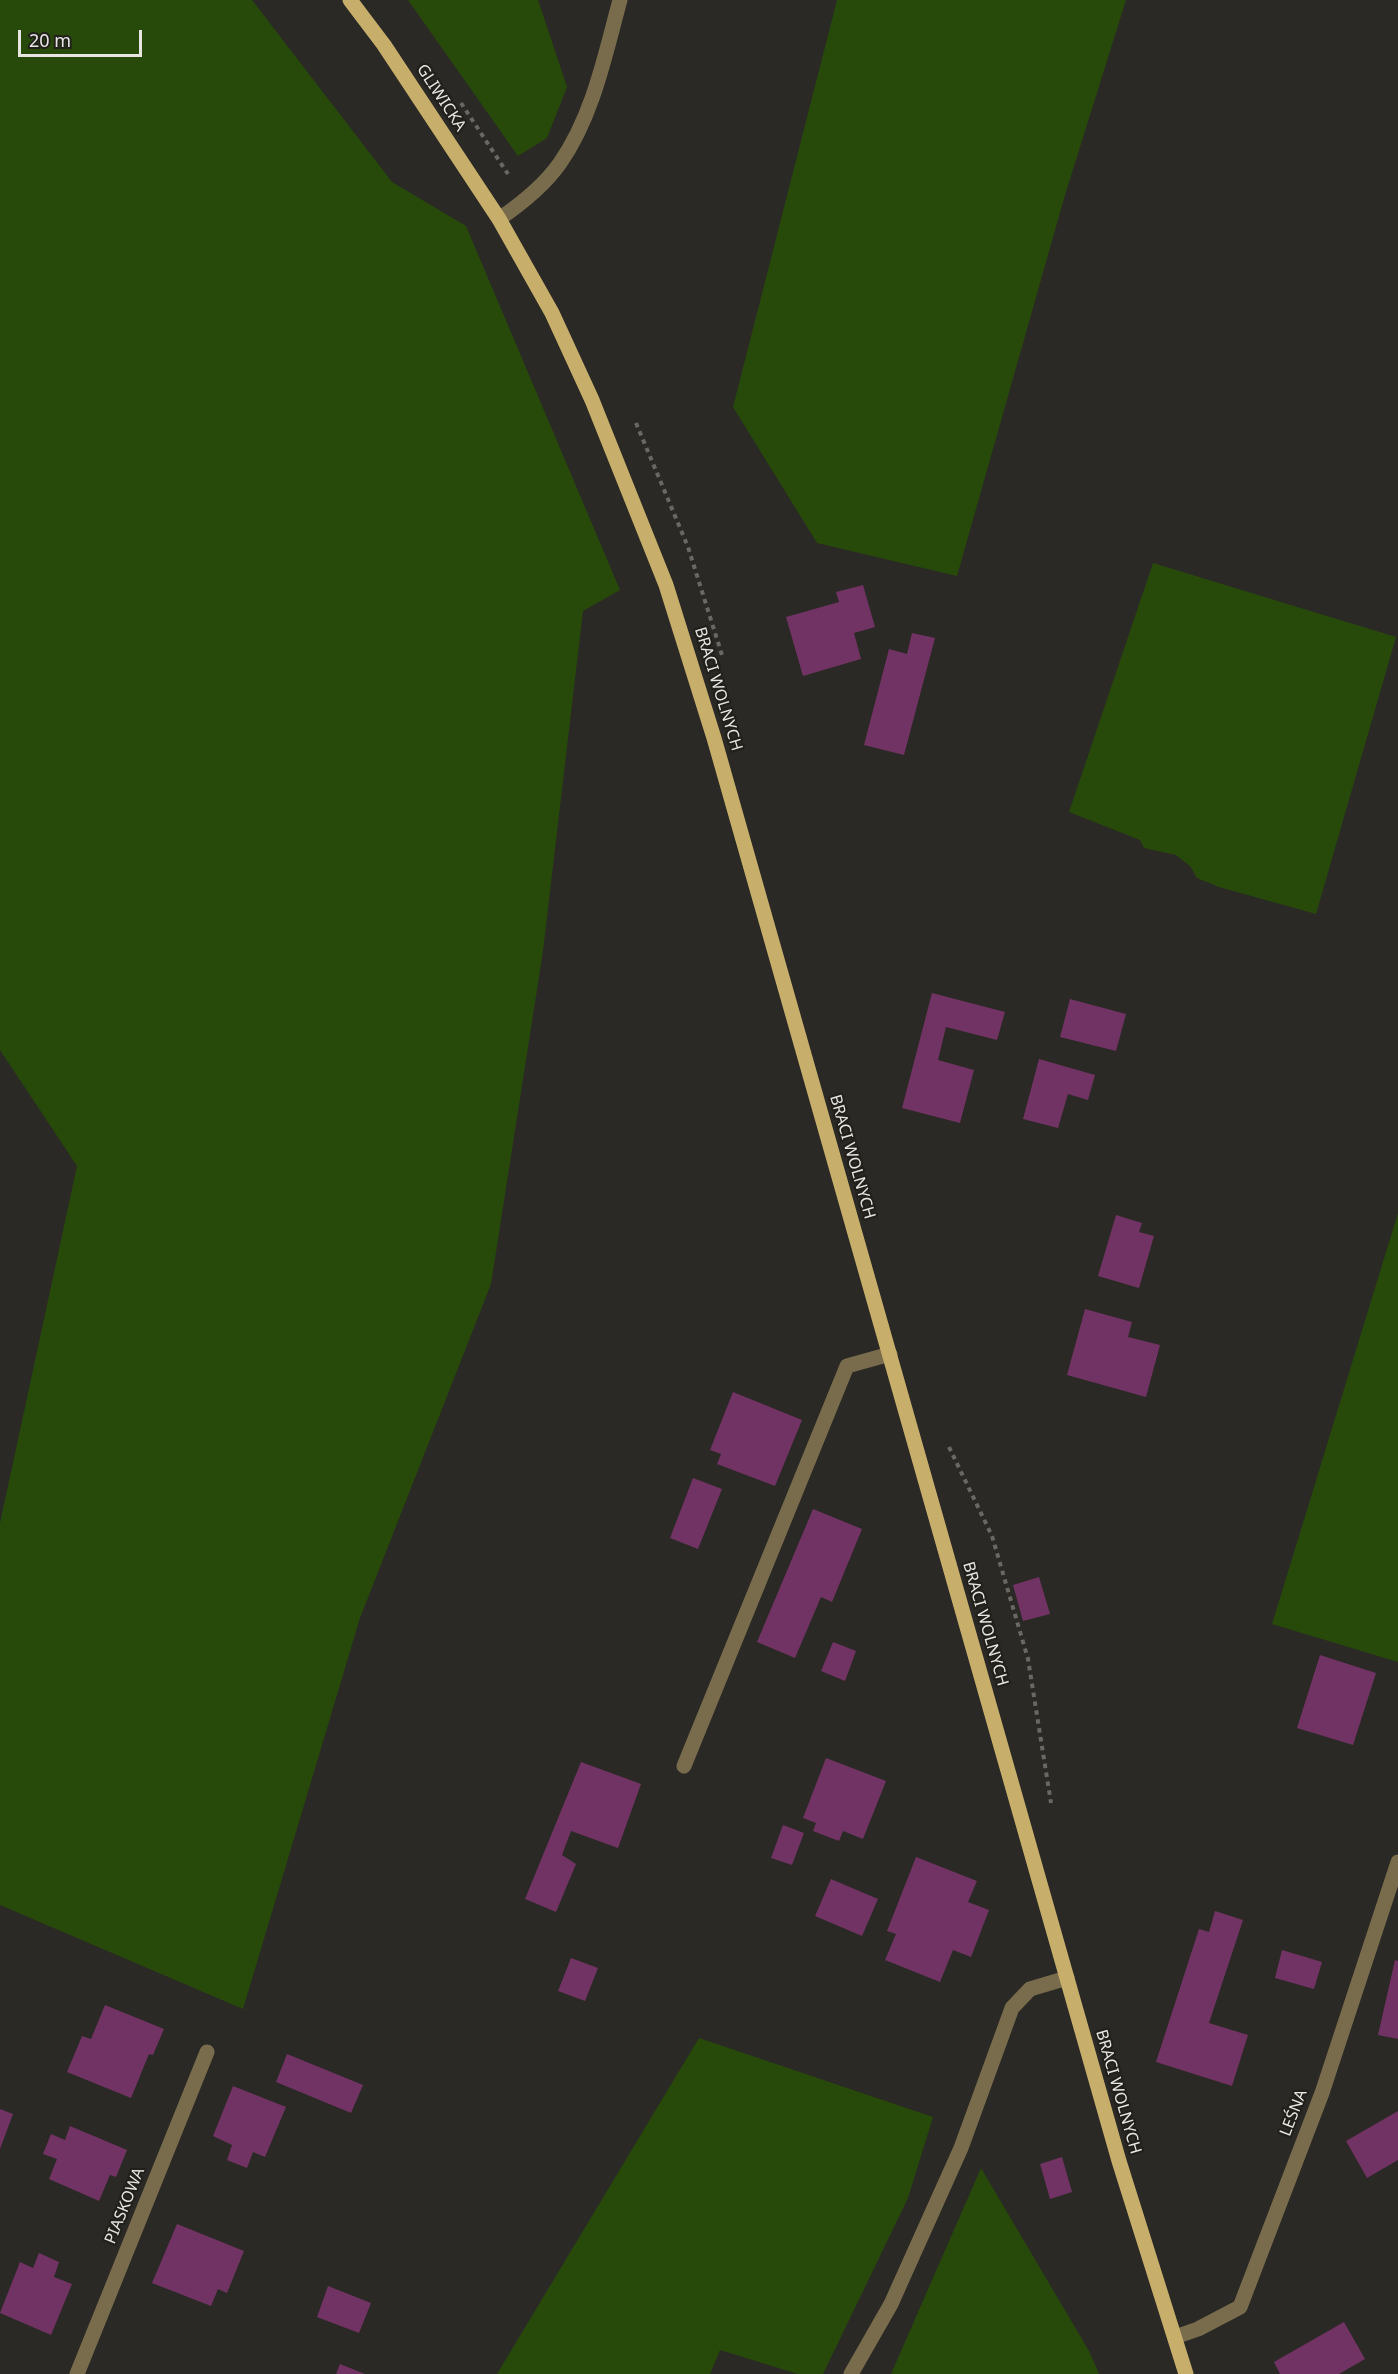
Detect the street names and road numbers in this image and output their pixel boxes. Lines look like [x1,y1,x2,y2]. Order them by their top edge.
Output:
street label: GLIWICKA [412,61,470,135]
street label: BRACI WOLNYCH [690,625,746,753]
street label: BRACI WOLNYCH [825,1093,879,1221]
street label: BRACI WOLNYCH [958,1560,1012,1688]
street label: BRACI WOLNYCH [1091,2028,1145,2156]
street label: LEŚNA [1276,2087,1312,2139]
street label: PIASKOWA [101,2165,149,2247]

